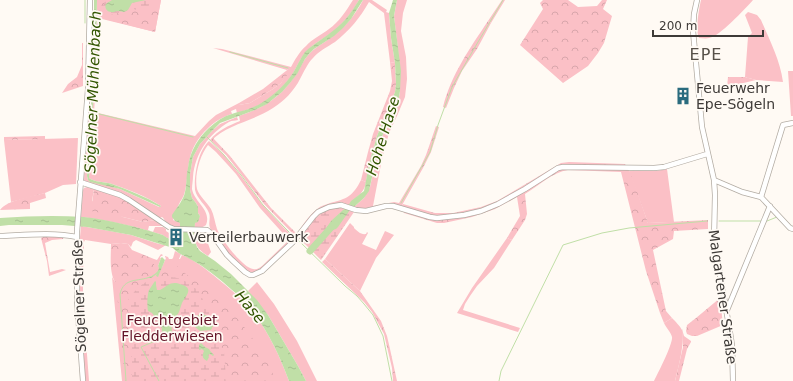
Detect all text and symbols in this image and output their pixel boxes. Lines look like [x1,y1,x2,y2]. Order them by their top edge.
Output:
water label: Sögelner Mühlenbach [81,10,105,174]
scale bar [653,12,763,38]
text: 200 m [659,19,697,33]
district label: EPE [690,45,722,64]
place label: Feuerwehr Epe-Sögeln [696,80,775,112]
building icon: Feuerwehr Epe-Sögeln [673,86,693,106]
water label: Hohe Hase [362,94,404,178]
building icon: Verteilerbauwerk [166,227,186,247]
place label: Verteilerbauwerk [189,229,309,245]
street label: Malgartener Straße [706,229,740,365]
street label: Sögelner Straße [69,239,89,353]
water label: Hase [231,287,269,327]
park label: Feuchtgebiet Fledderwiesen [121,312,223,344]

